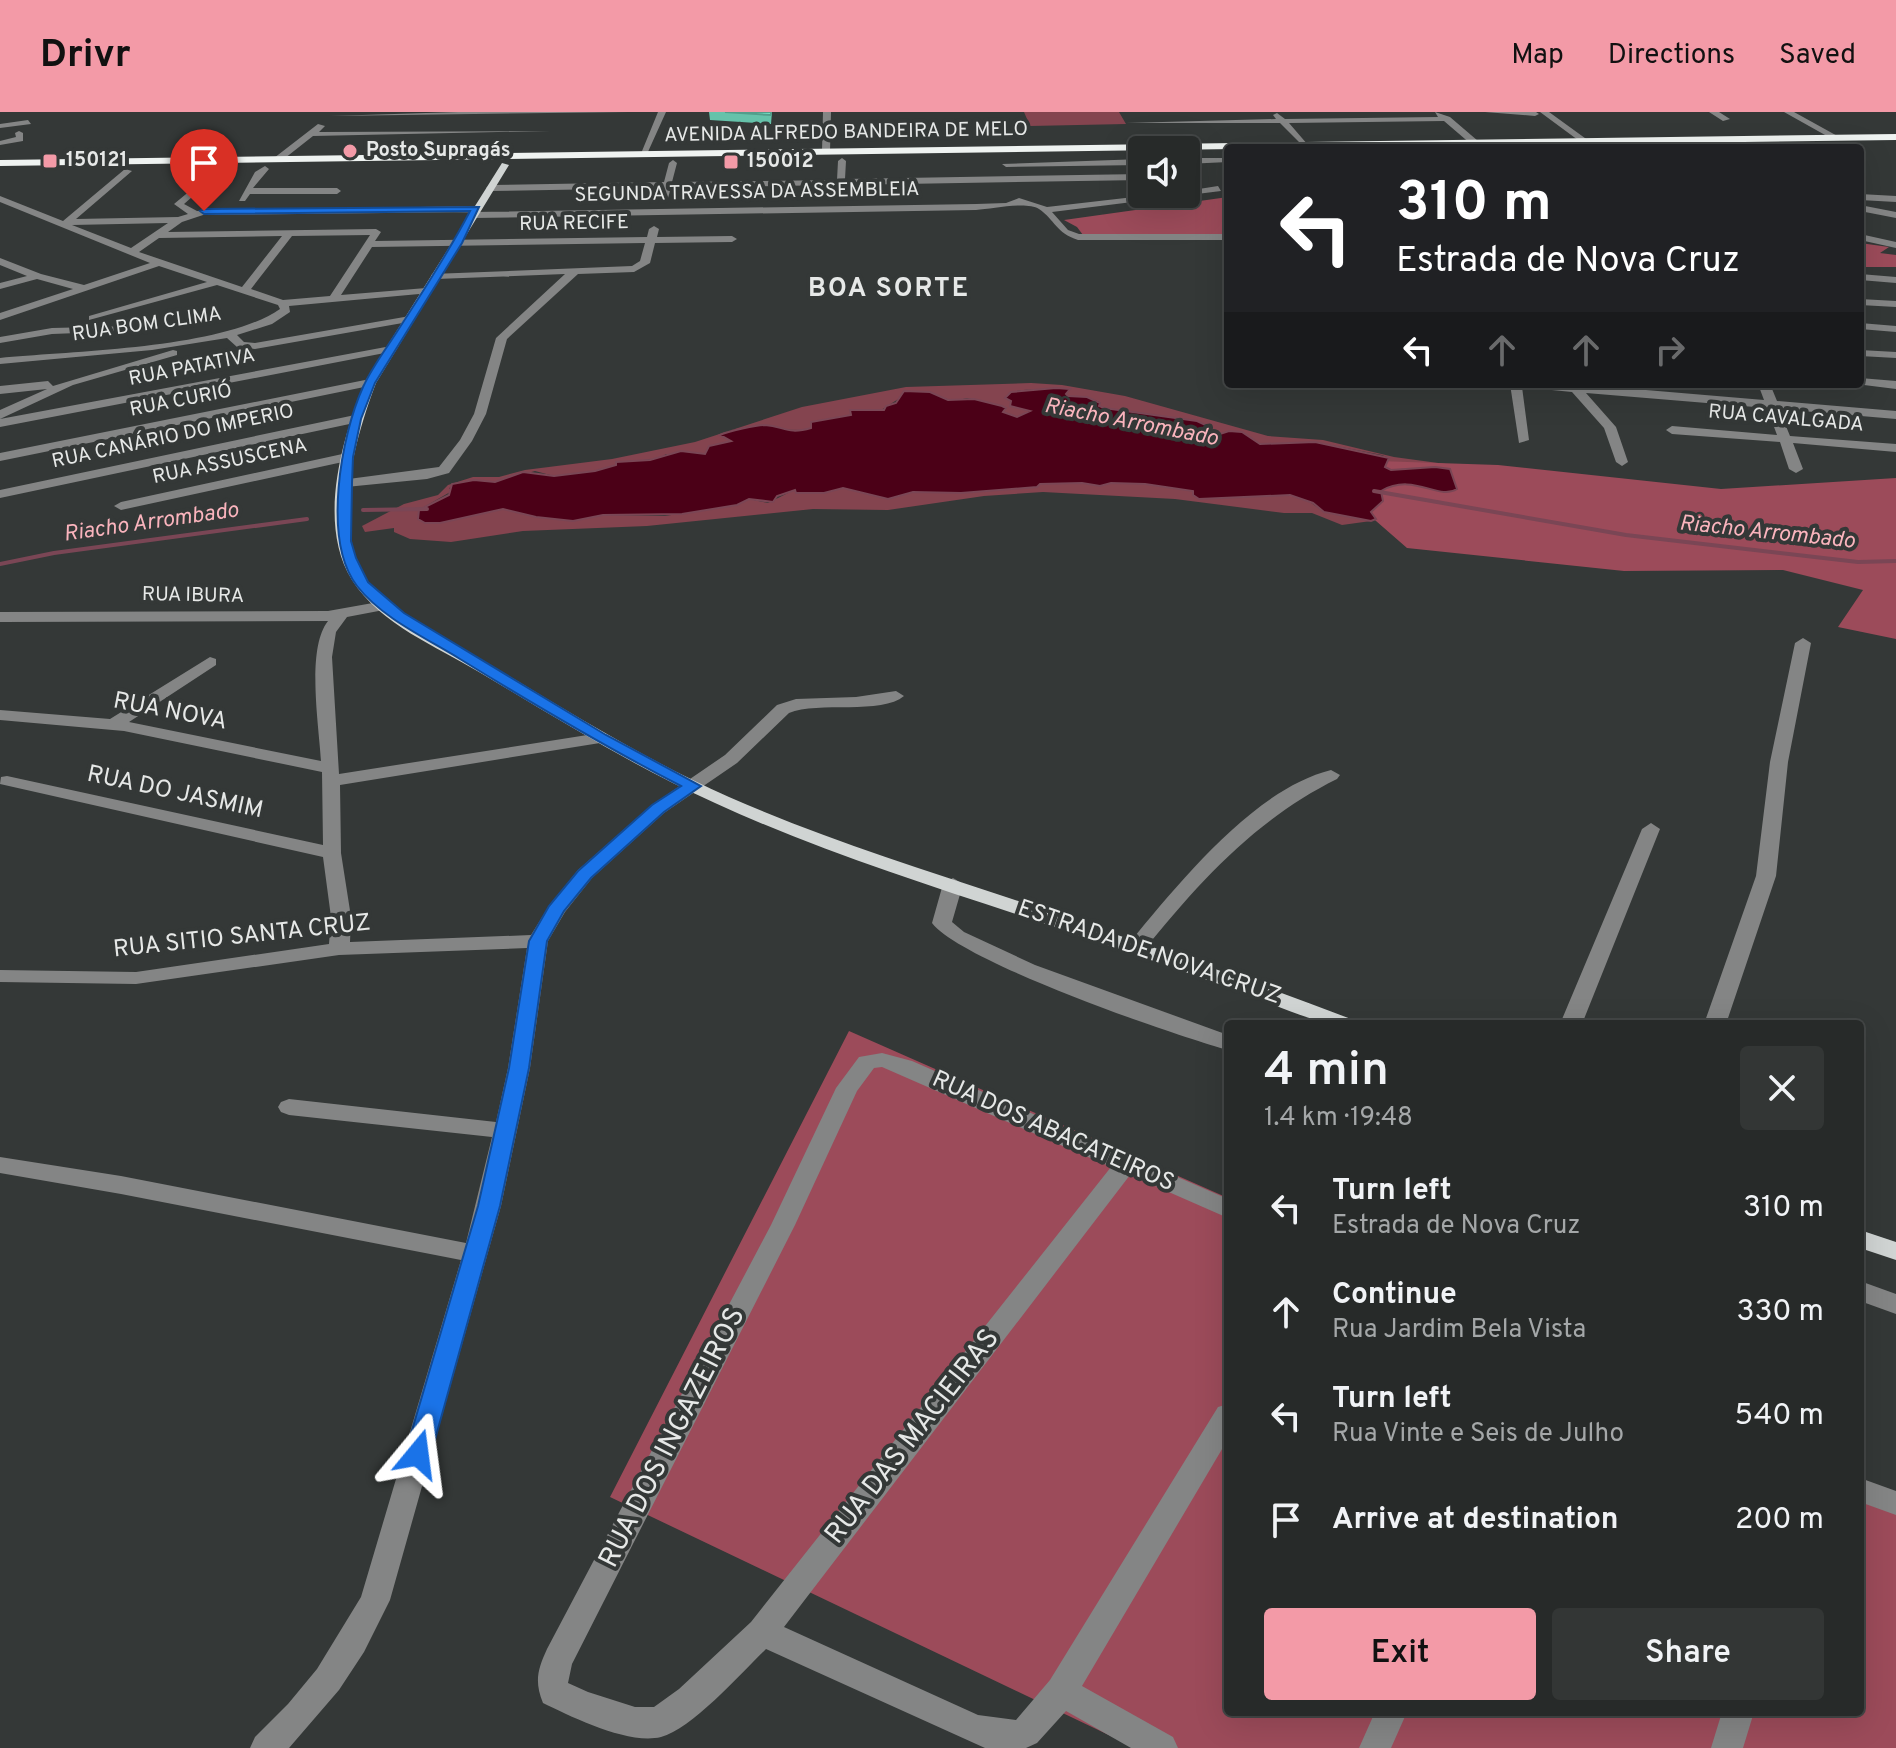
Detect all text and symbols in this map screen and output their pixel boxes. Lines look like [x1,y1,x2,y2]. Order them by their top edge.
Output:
text: Drivr [40,32,131,81]
text: Map [1511,38,1564,74]
text: Directions [1608,38,1735,74]
text: Saved [1779,38,1856,74]
street label: AVENIDA ALFREDO BANDEIRA DE MELO [664,117,1028,149]
pin [170,129,238,211]
map controls [1128,136,1200,208]
button: sound [1128,136,1200,208]
place label: Posto Supragás [366,138,511,164]
icon: arrive [182,141,226,185]
marker: Posto Supragás [341,142,359,160]
place label: 150121 [66,148,128,174]
place label: 150012 [747,149,814,175]
marker: 150121 [41,152,59,170]
marker: 150012 [722,153,740,171]
text: 310 m [1396,170,1552,240]
icon: left [1264,176,1368,280]
street label: SEGUNDA TRAVESSA DA ASSEMBLEIA [574,177,920,209]
street label: RUA RECIFE [519,210,629,238]
text: Estrada de Nova Cruz [1396,239,1740,285]
district label: BOA SORTE [808,273,970,306]
street label: RUA BOM CLIMA [71,302,223,348]
icon: left [1396,328,1440,372]
icon: ahead [1480,328,1524,372]
icon: ahead [1564,328,1608,372]
icon: right [1648,328,1692,372]
street label: RUA PATATIVA [127,343,257,393]
street label: RUA CURIÓ [127,376,234,424]
water label: Riacho Arrombado [1042,393,1220,453]
street label: RUA CANÁRIO DO IMPERIO [49,397,296,475]
street label: RUA CAVALGADA [1707,399,1865,439]
street label: RUA ASSUSCENA [150,433,310,491]
water label: Riacho Arrombado [62,497,240,549]
water label: Riacho Arrombado [1678,510,1856,556]
street label: RUA IBURA [142,582,244,610]
street label: RUA NOVA [111,686,229,738]
street label: RUA DO JASMIM [84,760,266,826]
street label: ESTRADA DE NOVA CRUZ [1013,894,1285,1012]
street label: RUA SITIO SANTA CRUZ [112,909,372,965]
text: 4 min [1264,1042,1389,1102]
button: close [1740,1046,1824,1130]
street label: RUA DOS ABACATEIROS [927,1065,1179,1199]
text: 1.4 km · 19:48 [1264,1102,1413,1135]
text: Turn left [1332,1173,1452,1210]
icon: left [1264,1186,1308,1230]
text: 310 m [1743,1190,1824,1227]
text: Estrada de Nova Cruz [1332,1210,1580,1243]
text: Continue [1332,1277,1457,1314]
icon: ahead [1264,1290,1308,1334]
text: 330 m [1736,1294,1824,1331]
street label: RUA DOS INGAZEIROS [592,1302,754,1574]
text: Rua Jardim Bela Vista [1332,1314,1586,1347]
street label: RUA DAS MACIEIRAS [818,1322,1008,1552]
text: Turn left [1332,1381,1452,1418]
icon: left [1264,1394,1308,1438]
text: 540 m [1734,1398,1824,1435]
position arrow [376,1412,460,1496]
text: Rua Vinte e Seis de Julho [1332,1418,1624,1451]
icon: arrive [1264,1498,1308,1542]
text: Arrive at destination [1332,1502,1618,1539]
text: 200 m [1735,1502,1824,1539]
button: Exit [1264,1608,1536,1700]
button: Share [1552,1608,1824,1700]

